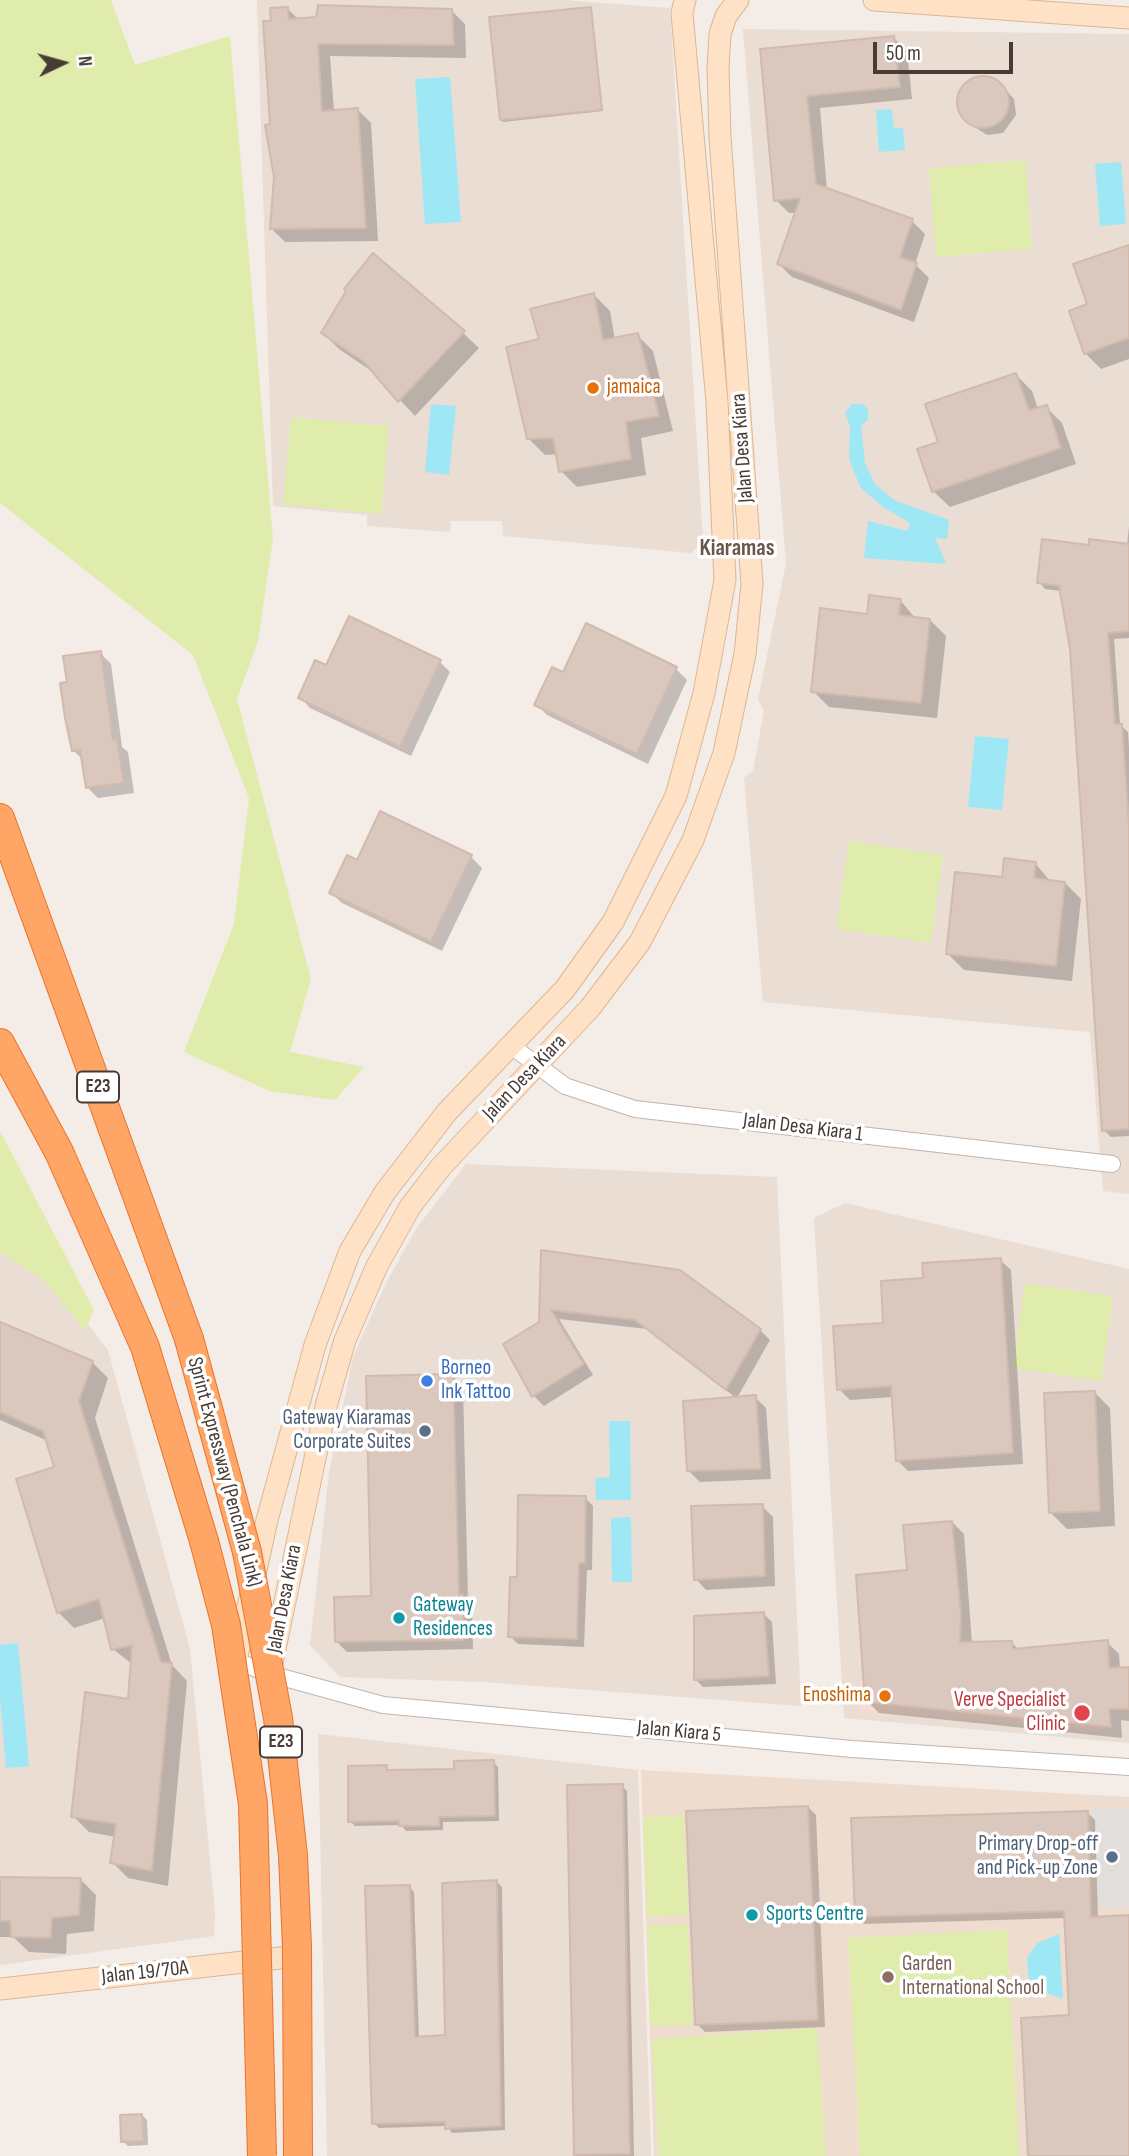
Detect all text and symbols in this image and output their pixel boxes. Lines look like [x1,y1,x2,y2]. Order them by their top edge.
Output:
north arrow [28,28,98,98]
scale bar [877,28,1017,72]
text: 50 m [886,41,921,66]
text: N [73,55,96,67]
place label: jamaica [607,375,661,401]
marker: jamaica [585,380,601,396]
street label: Jalan Desa Kiara [727,392,759,504]
district label: Kiaramas [699,535,775,563]
street label: Jalan Desa Kiara [478,1030,572,1126]
road number: E23 [77,1072,119,1102]
street label: Jalan Desa Kiara 1 [742,1108,864,1148]
street label: Sprint Expressway (Penchala Link) [181,1355,267,1589]
place label: Borneo Ink Tattoo [441,1356,511,1406]
marker: Borneo Ink Tattoo [419,1373,435,1389]
place label: Gateway Kiaramas Corporate Suites [283,1406,411,1456]
marker: Gateway Kiaramas Corporate Suites [417,1423,433,1439]
street label: Jalan Desa Kiara [262,1543,308,1655]
place label: Gateway Residences [413,1593,493,1643]
marker: Gateway Residences [391,1610,407,1626]
place label: Enoshima [803,1683,871,1709]
marker: Enoshima [877,1688,893,1704]
place label: Verve Specialist Clinic [954,1688,1066,1738]
marker: Verve Specialist Clinic [1072,1703,1092,1723]
street label: Jalan Kiara 5 [636,1716,722,1748]
road number: E23 [260,1726,302,1758]
place label: Primary Drop-off and Pick-up Zone [977,1832,1098,1882]
marker: Primary Drop-off and Pick-up Zone [1104,1849,1120,1865]
place label: Sports Centre [766,1902,864,1928]
marker: Sports Centre [744,1907,760,1923]
place label: Garden International School [902,1952,1044,2002]
street label: Jalan 19/70A [100,1956,190,1990]
marker: Garden International School [880,1969,896,1985]

